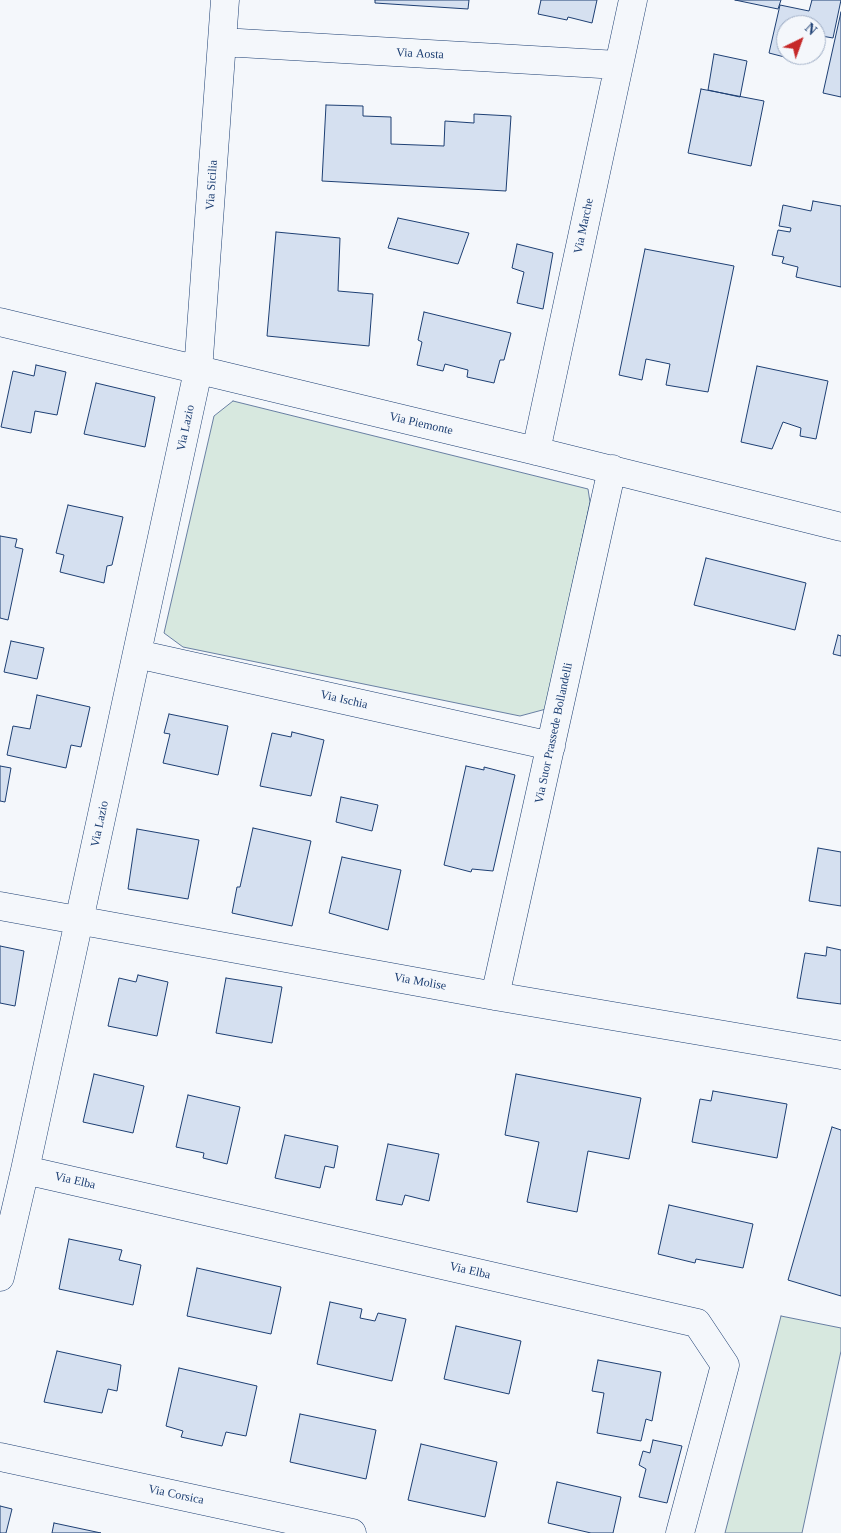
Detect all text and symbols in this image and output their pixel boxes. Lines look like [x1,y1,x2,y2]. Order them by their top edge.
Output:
north arrow [776,15,826,65]
text: N [802,20,819,38]
street label: Via Aosta [396,46,444,62]
street label: Via Sicilia [203,159,221,211]
street label: Via Marche [571,197,597,255]
street label: Via Lazio [174,404,198,452]
street label: Via Piemonte [388,410,454,438]
street label: Via Suor Prassede Bollandelli [532,661,576,805]
street label: Via Ischia [319,688,369,712]
street label: Via Lazio [88,800,112,848]
street label: Via Molise [393,970,447,994]
street label: Via Elba [53,1169,97,1193]
street label: Via Elba [448,1259,492,1283]
street label: Via Corsica [147,1482,205,1508]

